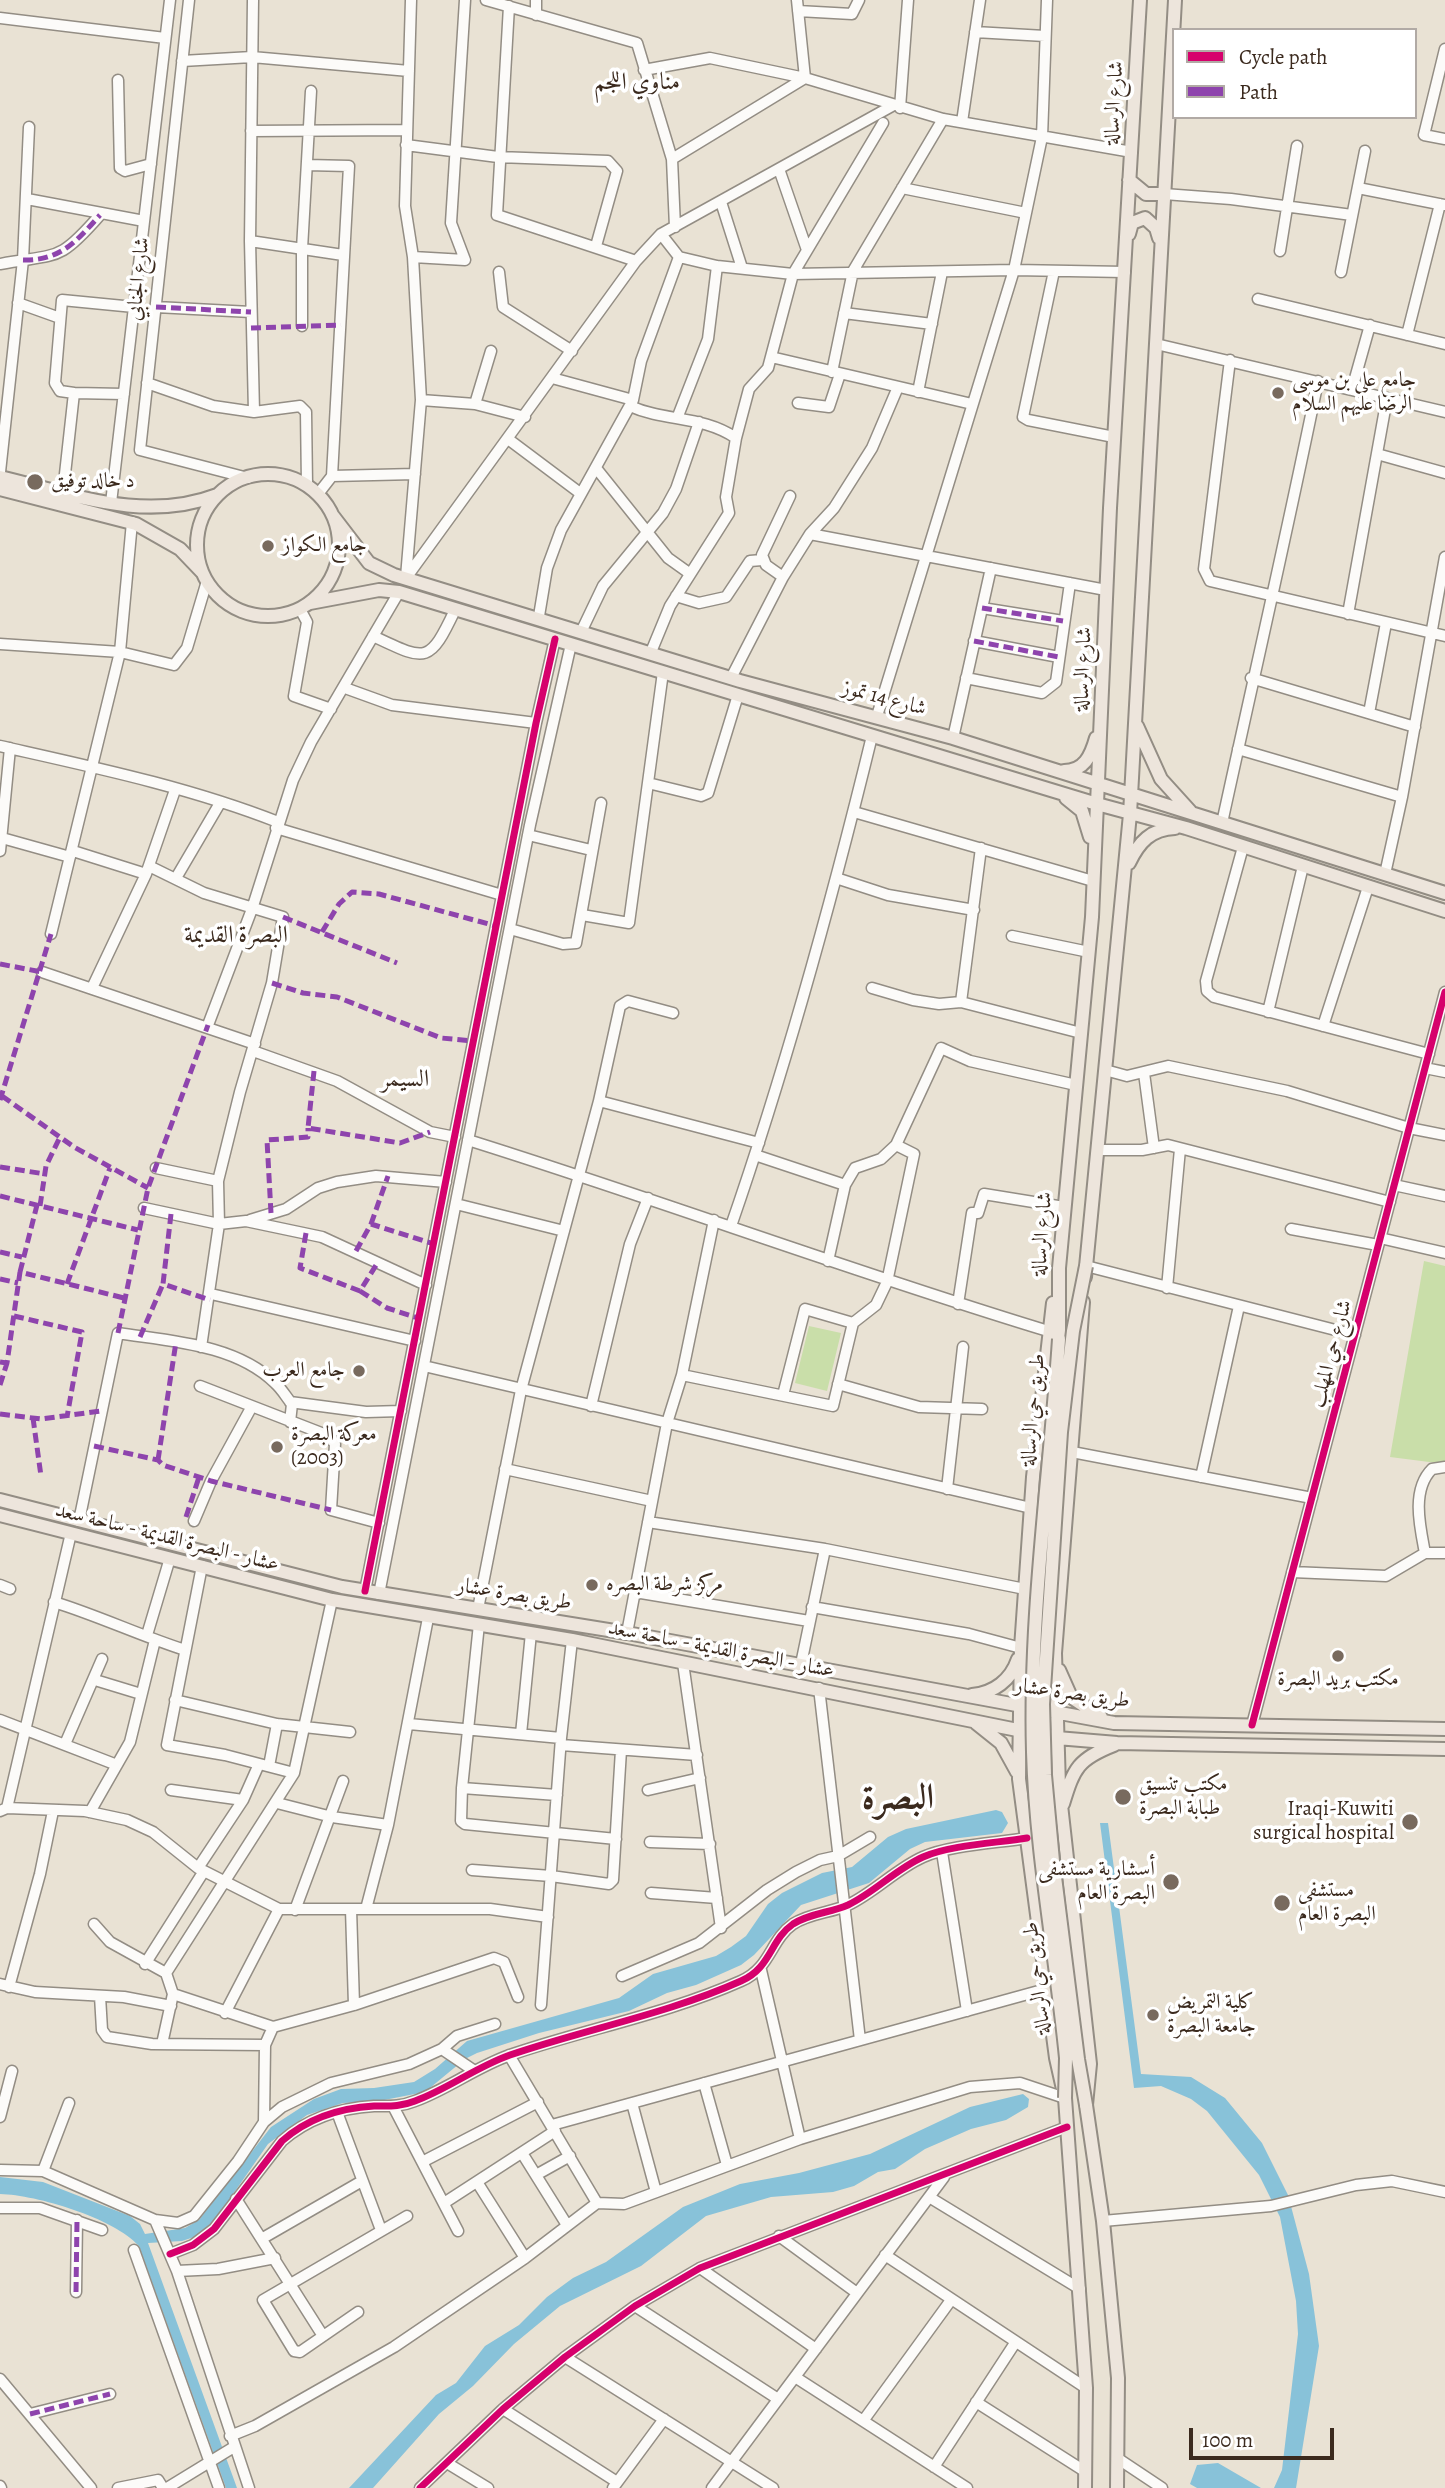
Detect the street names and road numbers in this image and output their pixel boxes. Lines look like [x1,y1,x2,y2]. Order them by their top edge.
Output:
street label: شارع الرسالة [1100,60,1130,146]
street label: شارع الجنابي [122,236,156,322]
street label: شارع الرسالة [1070,627,1098,711]
street label: شارع 14 تموز [839,676,929,722]
street label: شارع الرسالة [1028,1191,1058,1277]
street label: شارع حي المهلب [1306,1297,1358,1411]
street label: طريق حي الرسالة [1017,1353,1051,1467]
street label: عشار - البصرة القديمة - ساحة سعد [53,1498,281,1578]
street label: طريق بصرة عشار [455,1573,573,1617]
street label: عشار - البصرة القديمة - ساحة سعد [606,1616,836,1684]
street label: طريق بصرة عشار [1013,1673,1131,1715]
street label: طريق حي الرسالة [1019,1920,1057,2036]

